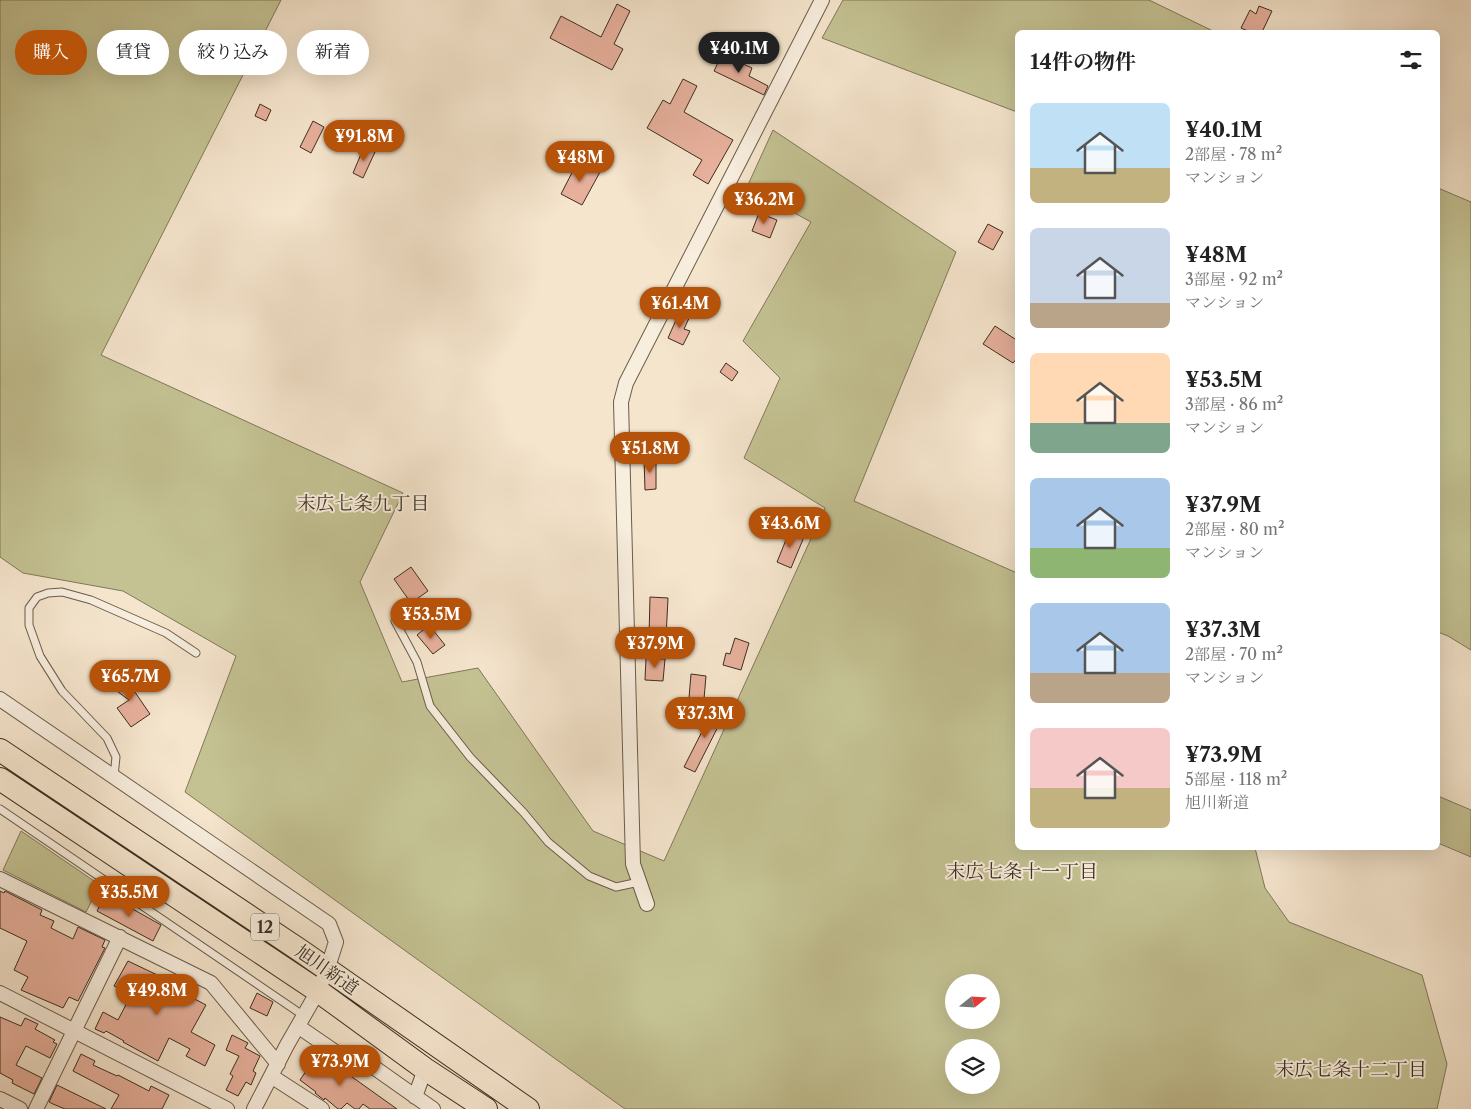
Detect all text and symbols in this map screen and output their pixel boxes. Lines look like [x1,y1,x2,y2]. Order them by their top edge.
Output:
chip: 購入 [15,30,87,75]
chip: 賃貸 [97,30,169,75]
chip: 絞り込み [179,30,287,75]
chip: 新着 [297,30,369,75]
pin: ¥40.1M [698,32,780,74]
text: ¥40.1M [709,38,769,58]
icon: filters [1397,46,1425,74]
text: 14件の物件 [1030,49,1136,74]
text: ¥40.1M [1185,117,1263,142]
pin: ¥91.8M [323,120,405,162]
icon: home [1070,123,1130,183]
text: ¥91.8M [335,126,393,146]
pin: ¥48M [550,140,610,183]
text: 2部屋 · 78 m² [1185,144,1282,164]
text: ¥48M [556,147,604,167]
text: マンション [1185,167,1264,187]
pin: ¥36.2M [723,182,805,225]
text: ¥36.2M [734,189,794,209]
text: ¥48M [1185,242,1247,267]
icon: home [1070,248,1130,308]
text: 3部屋 · 92 m² [1185,269,1283,289]
pin: ¥61.4M [639,286,721,329]
text: マンション [1185,292,1264,312]
text: ¥61.4M [651,293,709,313]
text: ¥53.5M [1185,367,1263,392]
icon: home [1070,373,1130,433]
text: 3部屋 · 86 m² [1185,394,1283,414]
text: マンション [1185,417,1264,437]
pin: ¥51.8M [609,432,691,474]
text: ¥51.8M [621,438,679,458]
district label: 末広七条九丁目 [296,492,430,515]
text: ¥37.9M [1185,492,1261,517]
icon: home [1070,498,1130,558]
pin: ¥43.6M [749,506,831,549]
text: ¥43.6M [760,513,820,533]
text: 2部屋 · 80 m² [1185,519,1285,539]
text: マンション [1185,542,1264,562]
pin: ¥53.5M [390,598,472,640]
text: ¥53.5M [401,604,461,624]
text: ¥37.3M [1185,617,1261,642]
icon: home [1070,623,1130,683]
pin: ¥37.9M [614,626,696,669]
text: ¥37.9M [626,633,684,653]
text: 2部屋 · 70 m² [1185,644,1283,664]
pin: ¥65.7M [89,660,171,702]
text: ¥65.7M [101,666,159,686]
text: マンション [1185,667,1264,687]
pin: ¥37.3M [664,696,746,739]
text: ¥37.3M [676,703,734,723]
text: ¥73.9M [1185,742,1262,767]
icon: home [1070,748,1130,808]
text: 5部屋 · 118 m² [1185,769,1287,789]
text: 旭川新道 [1185,792,1249,812]
district label: 末広七条十一丁目 [946,860,1098,883]
pin: ¥35.5M [88,876,170,918]
text: ¥35.5M [99,882,159,902]
road number: 12 [251,914,279,940]
street label: 旭川新道 [291,940,363,1000]
pin: ¥49.8M [116,974,198,1016]
north arrow [945,974,1000,1029]
map controls [945,974,1000,1094]
text: ¥49.8M [127,980,187,1000]
button: layers [945,1039,1000,1094]
pin: ¥73.9M [299,1044,381,1087]
text: ¥73.9M [311,1051,369,1071]
district label: 末広七条十二丁目 [1275,1058,1427,1081]

